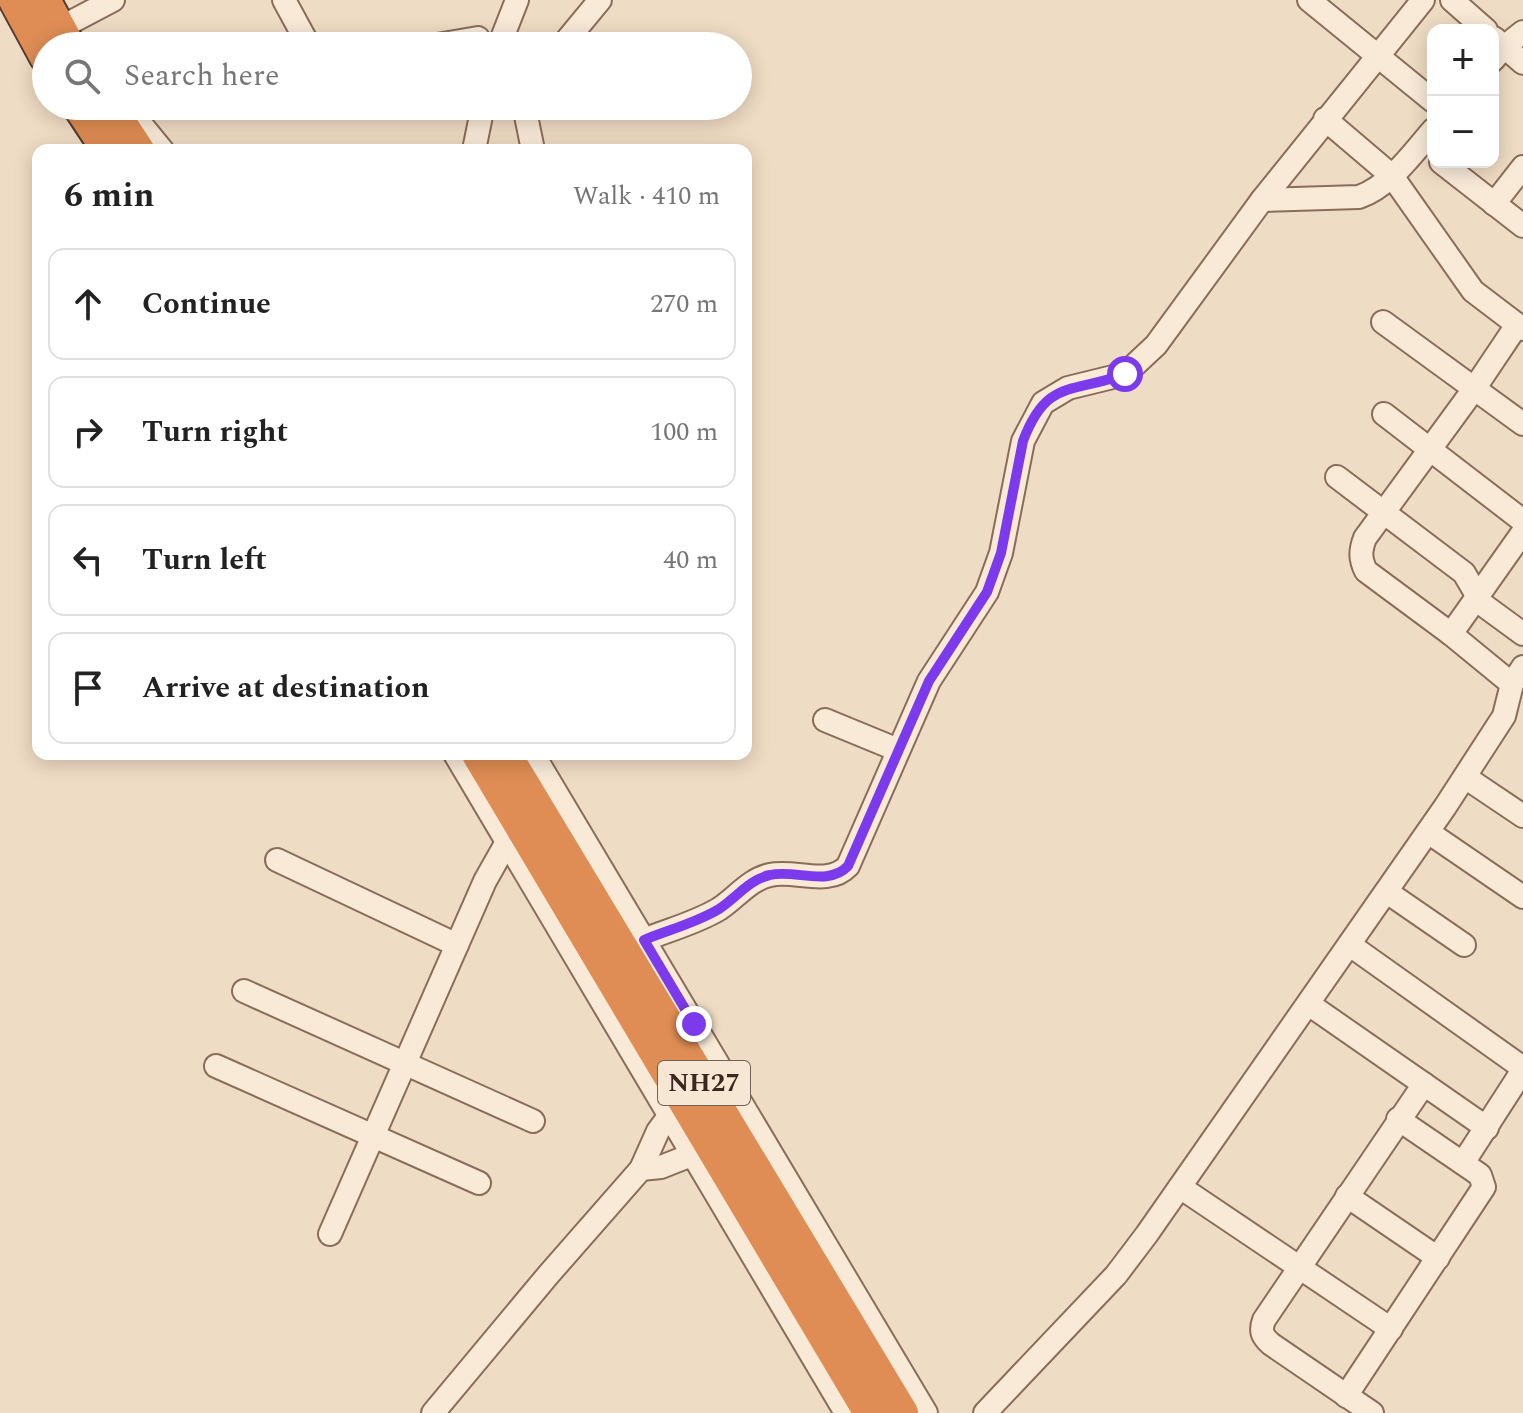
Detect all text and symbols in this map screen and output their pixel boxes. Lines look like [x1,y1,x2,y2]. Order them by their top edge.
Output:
map controls [1427,24,1499,168]
button: + [1427,24,1499,96]
search box [32,32,752,120]
text: Search here [124,53,280,99]
icon: search [60,54,104,98]
button: − [1427,96,1499,168]
text: 6 min [64,170,154,222]
text: Walk · 410 m [573,176,720,216]
text: Continue [142,281,271,327]
icon: ahead [66,282,110,326]
text: 270 m [650,284,718,324]
route start [1107,356,1143,392]
text: Turn right [142,409,288,455]
icon: right [66,410,110,454]
text: 100 m [650,412,718,452]
text: Turn left [142,537,267,583]
icon: left [66,538,110,582]
text: 40 m [663,540,718,580]
text: Arrive at destination [142,665,429,711]
icon: arrive [66,666,110,710]
route end [676,1006,712,1042]
road number: NH27 [658,1061,750,1105]

